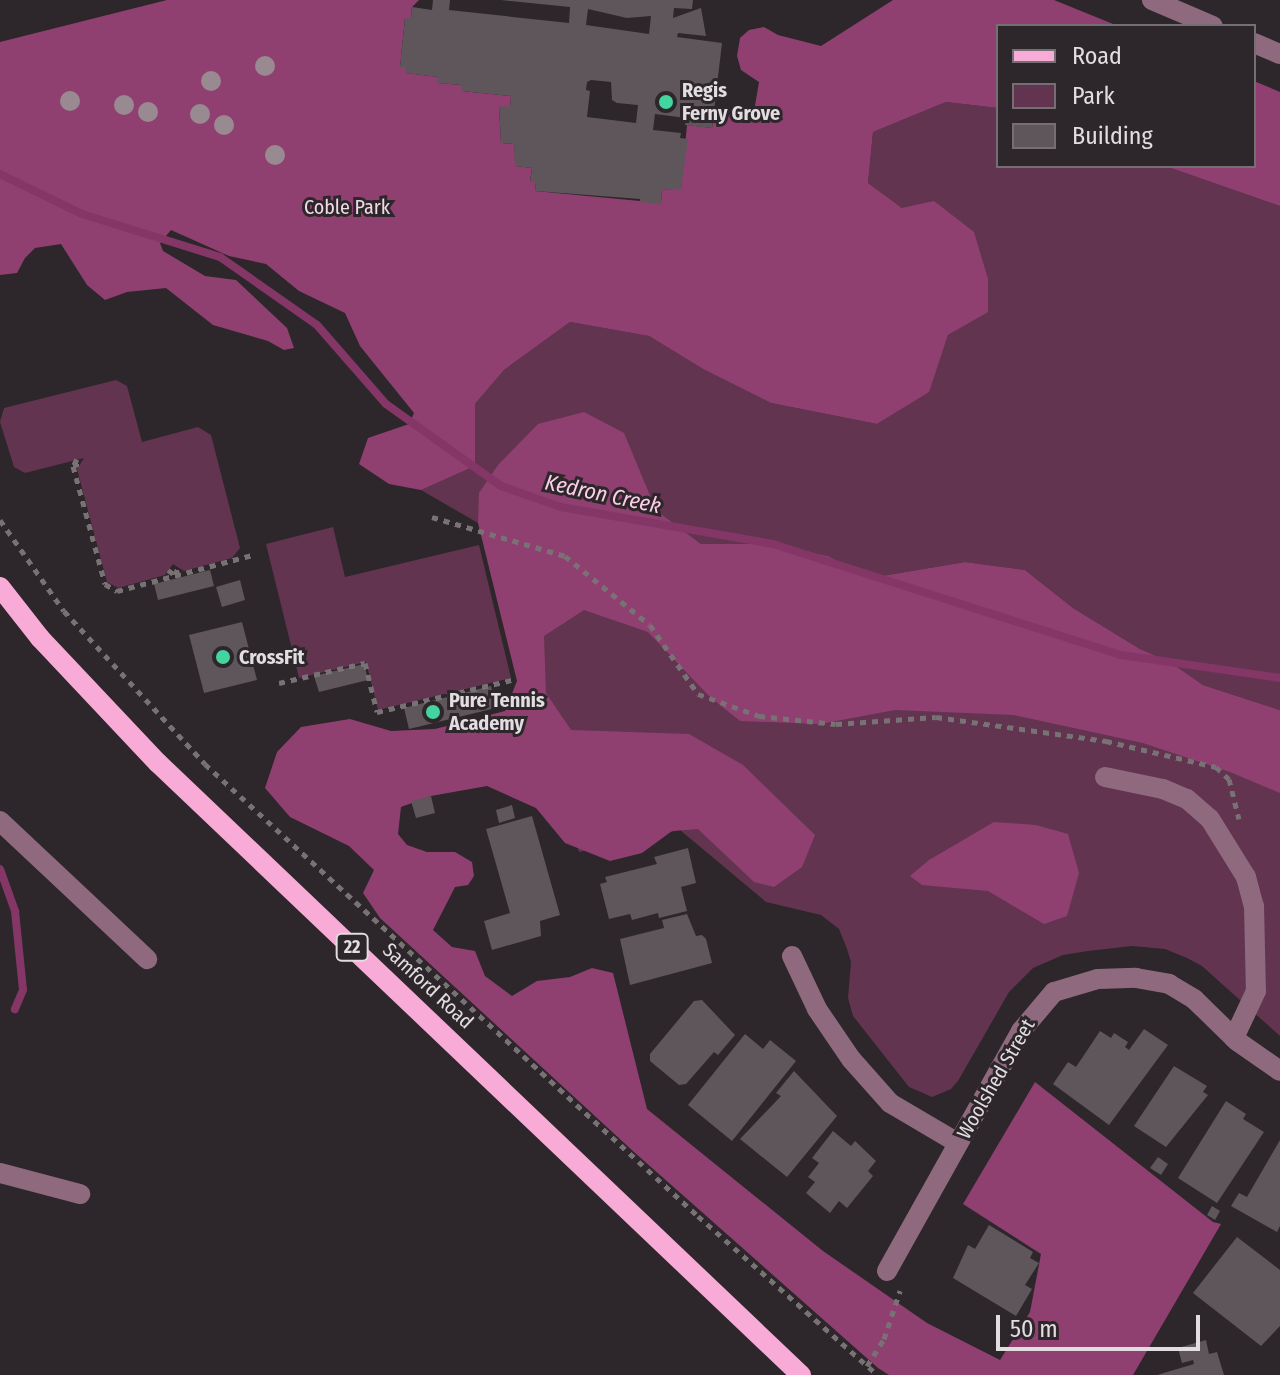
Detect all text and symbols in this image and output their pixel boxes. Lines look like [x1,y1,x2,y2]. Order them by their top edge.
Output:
legend [996,24,1256,168]
text: Road [1072,42,1122,70]
place label: Regis Ferny Grove [682,78,780,125]
text: Park [1072,82,1115,110]
marker: Regis Ferny Grove [657,93,675,111]
text: Building [1072,122,1153,150]
park label: Coble Park [304,195,390,219]
water label: Kedron Creek [543,469,663,519]
place label: CrossFit [239,645,305,669]
marker: CrossFit [214,648,232,666]
place label: Pure Tennis Academy [449,688,545,735]
marker: Pure Tennis Academy [424,703,442,721]
road number: 22 [334,933,370,961]
street label: Samford Road [378,938,478,1034]
street label: Woolshed Street [952,1015,1040,1143]
scale bar [1000,1299,1204,1349]
text: 50 m [1010,1315,1058,1343]

